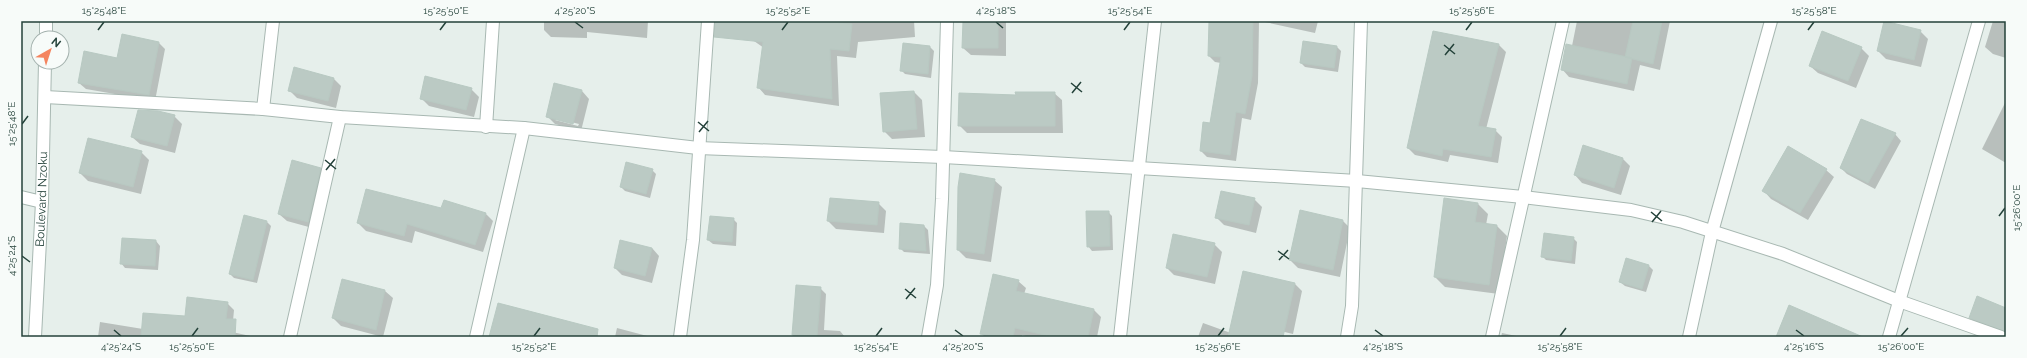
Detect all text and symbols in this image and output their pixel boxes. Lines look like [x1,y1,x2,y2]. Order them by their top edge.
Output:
text: 15°25'48"E [82,5,126,16]
text: 15°25'50"E [423,5,469,16]
text: 4°25'20"S [555,5,595,16]
text: 15°25'52"E [766,5,810,16]
text: 4°25'18"S [976,5,1016,16]
text: 15°25'54"E [1108,5,1152,16]
text: 15°25'56"E [1449,5,1495,16]
text: 15°25'58"E [1791,5,1837,16]
north arrow [30,30,70,70]
text: N [49,35,63,50]
text: 15°25'48"E [6,102,17,146]
street label: Boulevard Nzoku [33,151,50,247]
text: 15°26'00"E [2011,185,2022,231]
text: 4°25'24"S [6,236,17,276]
text: 4°25'24"S [101,341,141,352]
text: 15°25'50"E [169,341,215,352]
text: 15°25'52"E [512,341,556,352]
text: 15°25'54"E [854,341,898,352]
text: 4°25'20"S [943,341,983,352]
text: 15°25'56"E [1195,341,1241,352]
text: 4°25'18"S [1363,341,1403,352]
text: 15°25'58"E [1537,341,1583,352]
text: 4°25'16"S [1784,341,1824,352]
text: 15°26'00"E [1878,341,1924,352]

